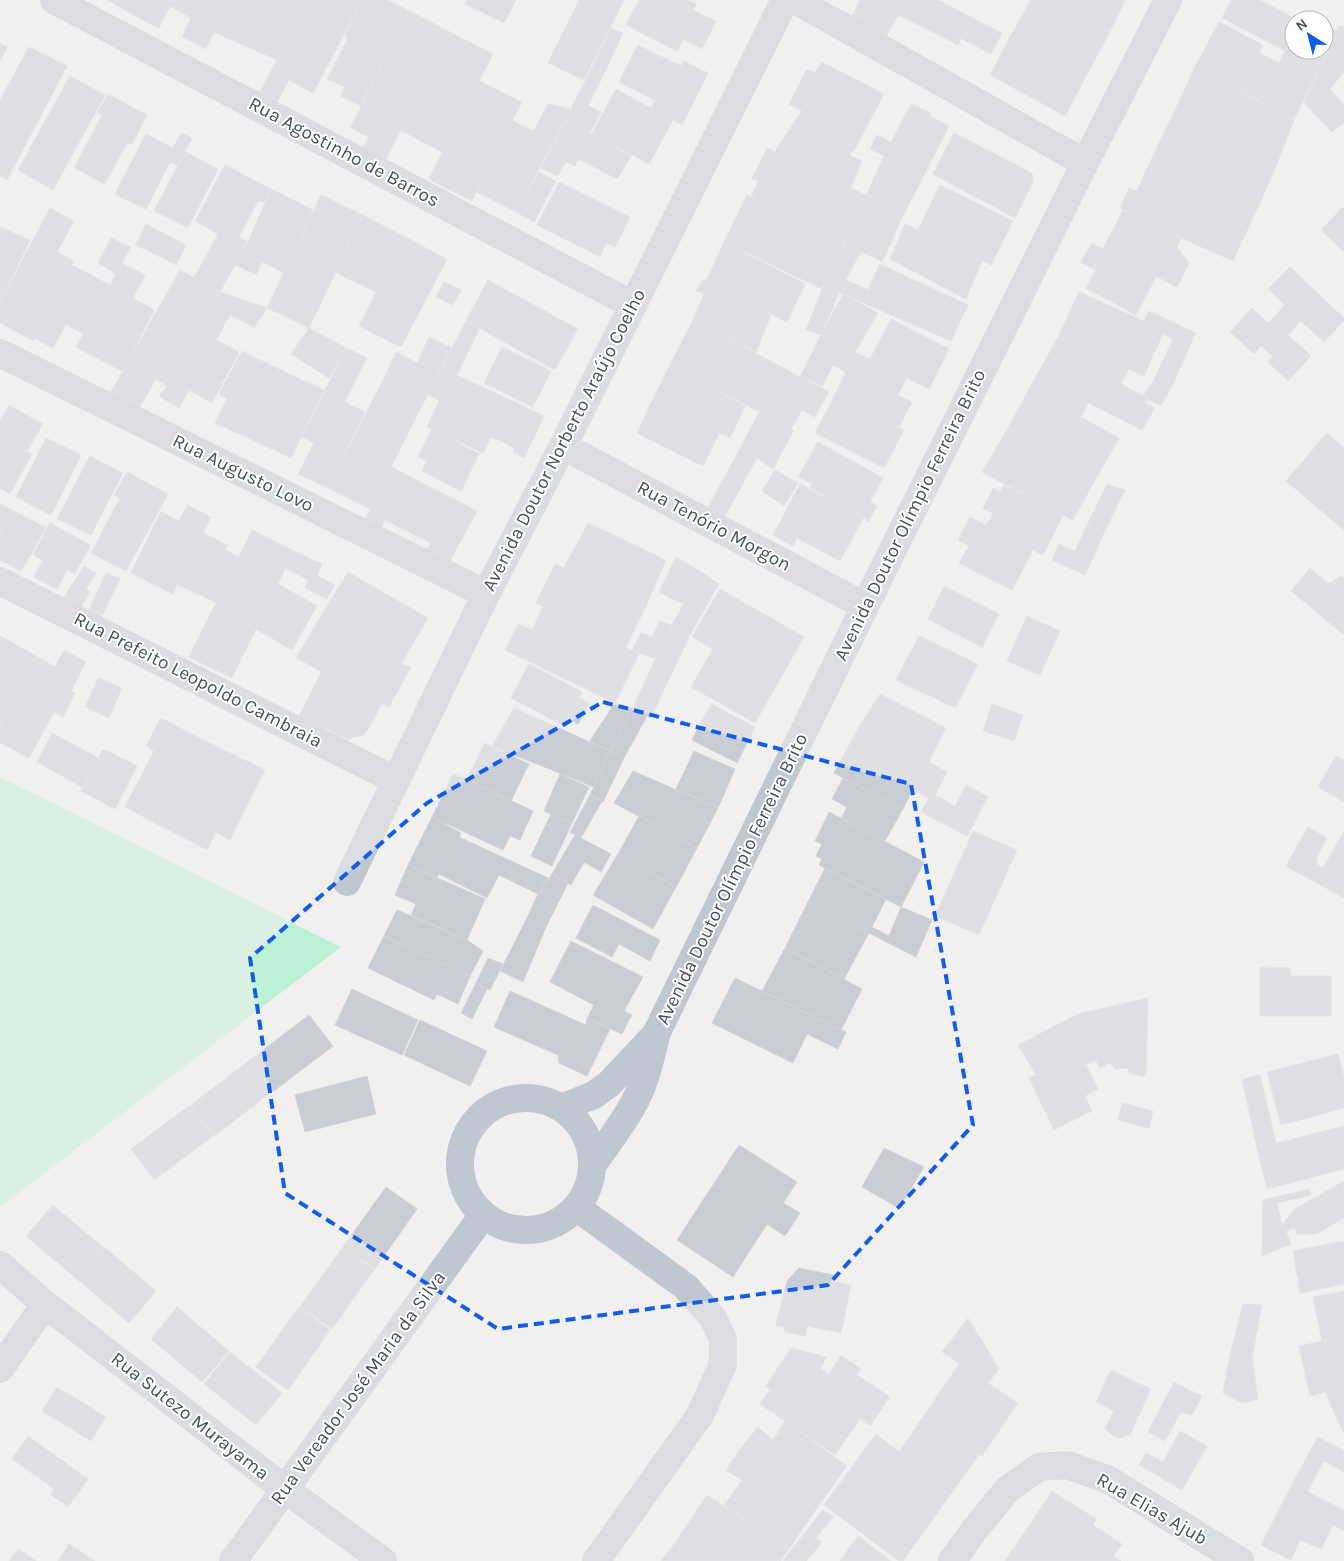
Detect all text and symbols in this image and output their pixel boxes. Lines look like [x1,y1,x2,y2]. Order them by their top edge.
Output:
north arrow [1284,10,1334,60]
text: N [1293,15,1311,35]
street label: Rua Agostinho de Barros [245,92,443,212]
street label: Avenida Doutor Norberto Araújo Coelho [478,285,650,595]
street label: Avenida Doutor Olímpio Ferreira Brito [830,366,990,664]
street label: Rua Augusto Lovo [169,429,317,517]
street label: Rua Tenório Morgon [633,476,795,576]
street label: Rua Prefeito Leopoldo Cambraia [70,608,326,752]
street label: Avenida Doutor Olímpio Ferreira Brito [652,730,812,1028]
street label: Rua Vereador José Maria da Silva [266,1267,450,1509]
street label: Rua Sutezo Murayama [107,1347,273,1485]
street label: Rua Elias Ajub [1093,1468,1211,1550]

